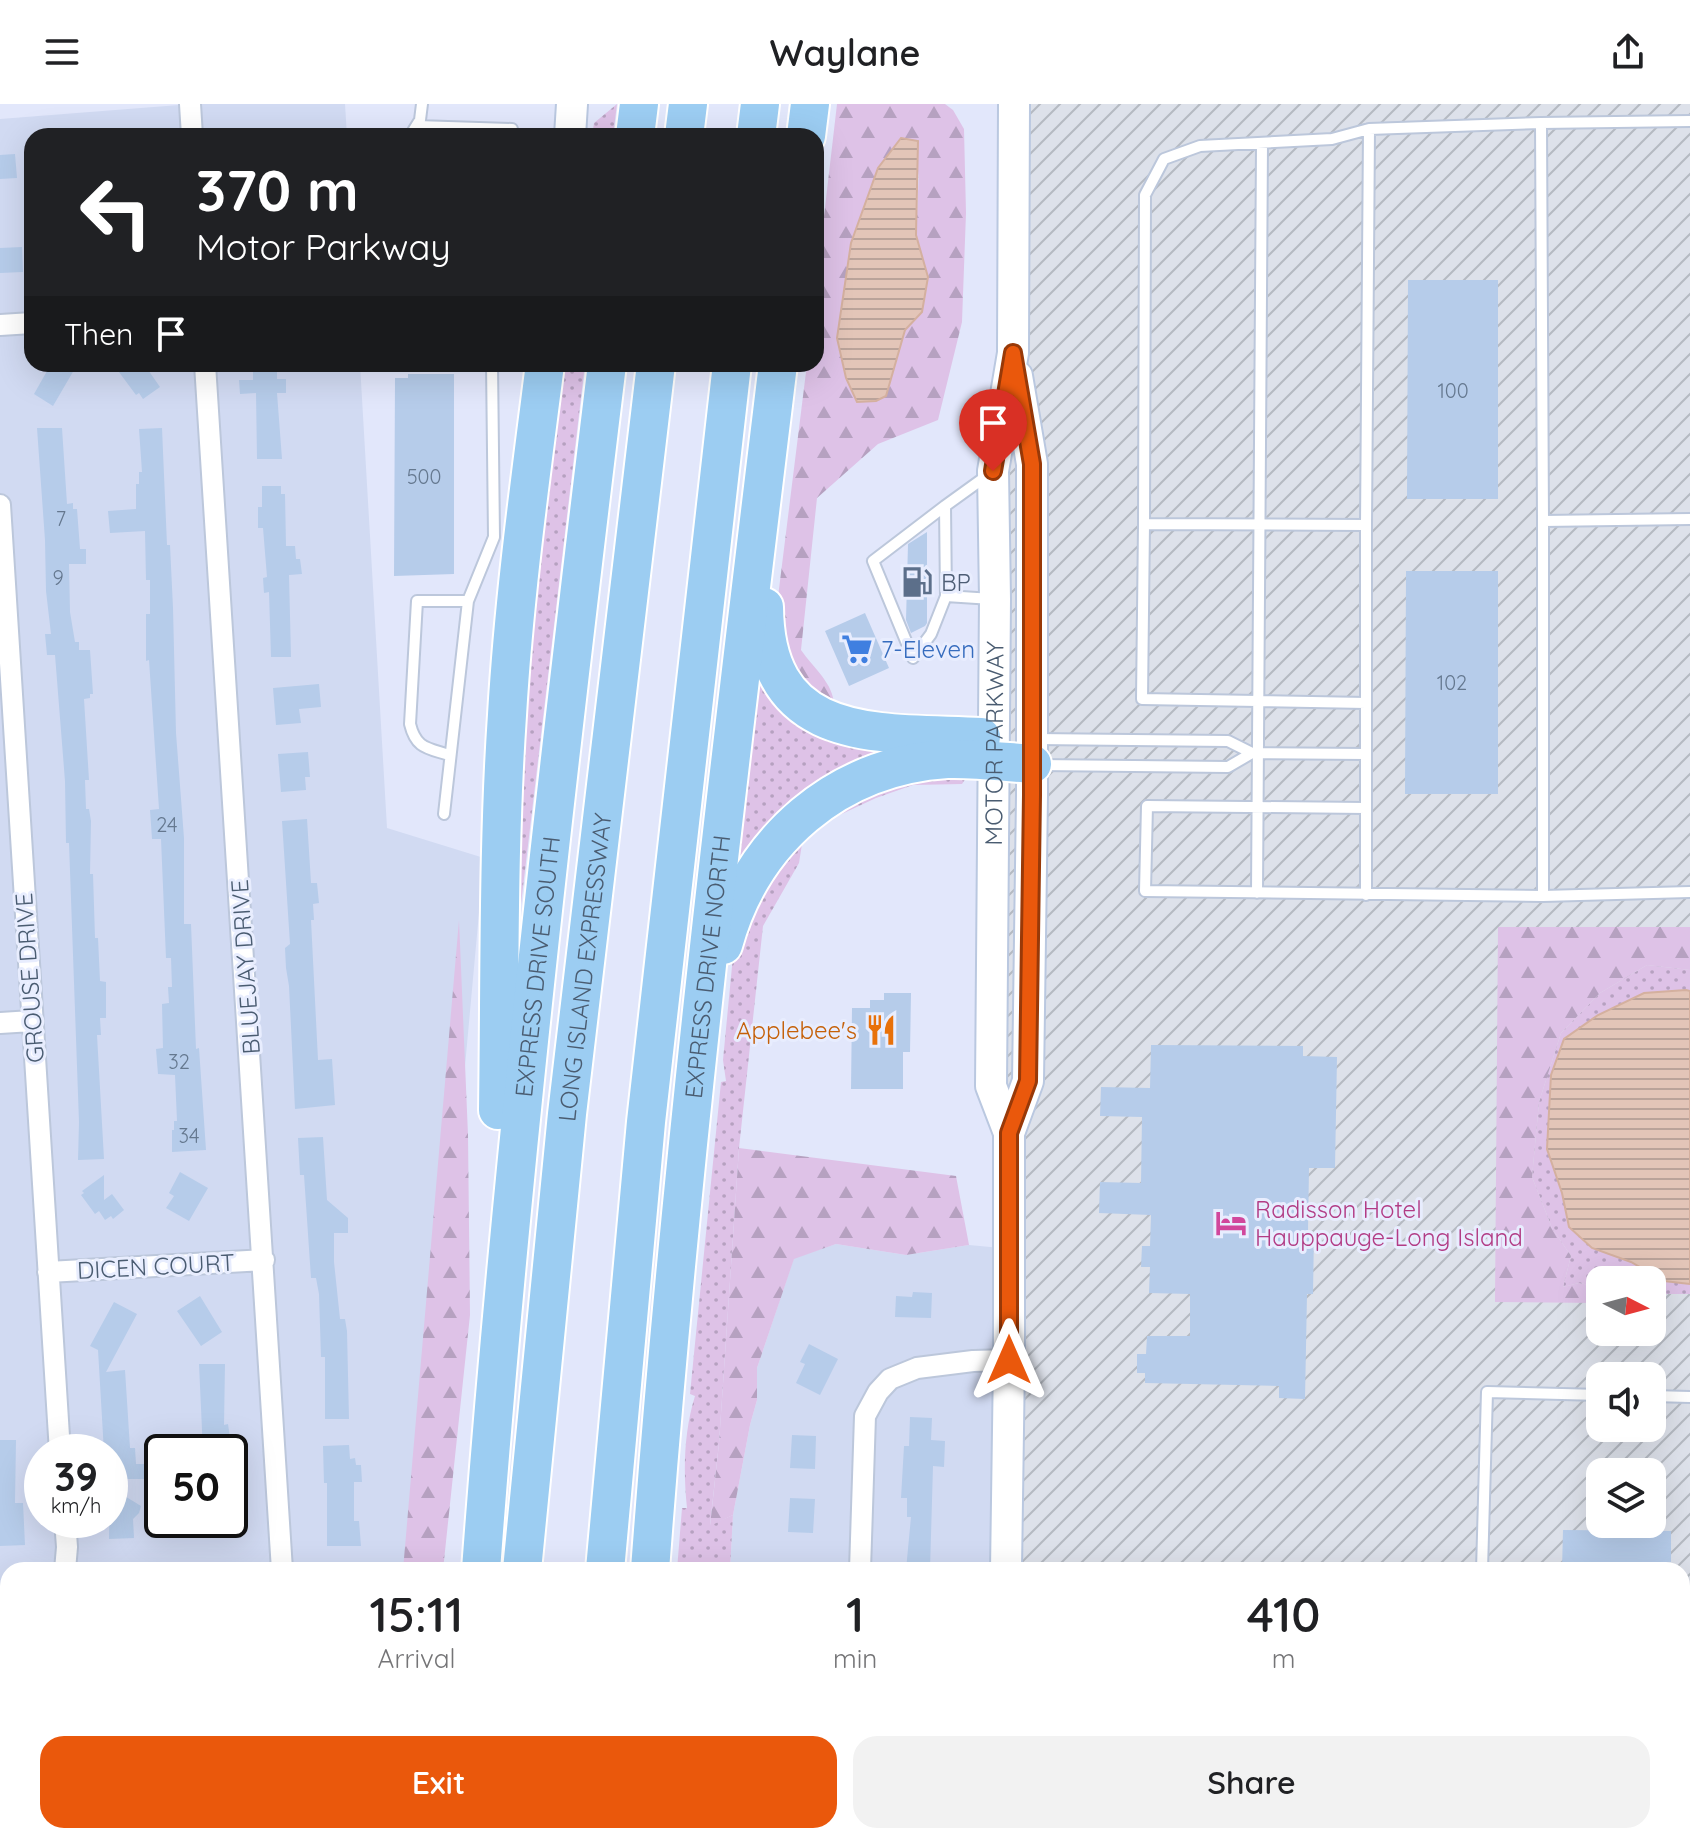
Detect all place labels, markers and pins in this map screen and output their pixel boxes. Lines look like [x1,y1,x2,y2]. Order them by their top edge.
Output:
pin [959,389,1027,471]
fuel station icon: BP [900,565,934,599]
place label: BP [941,567,971,597]
supermarket icon: 7-Eleven [840,632,874,666]
place label: 7-Eleven [881,634,975,664]
restaurant icon: Applebee's [864,1013,898,1047]
place label: Applebee's [736,1015,857,1045]
place label: Radisson Hotel Hauppauge-Long Island [1255,1194,1523,1252]
hotel icon: Radisson Hotel Hauppauge-Long Island [1214,1206,1248,1240]

